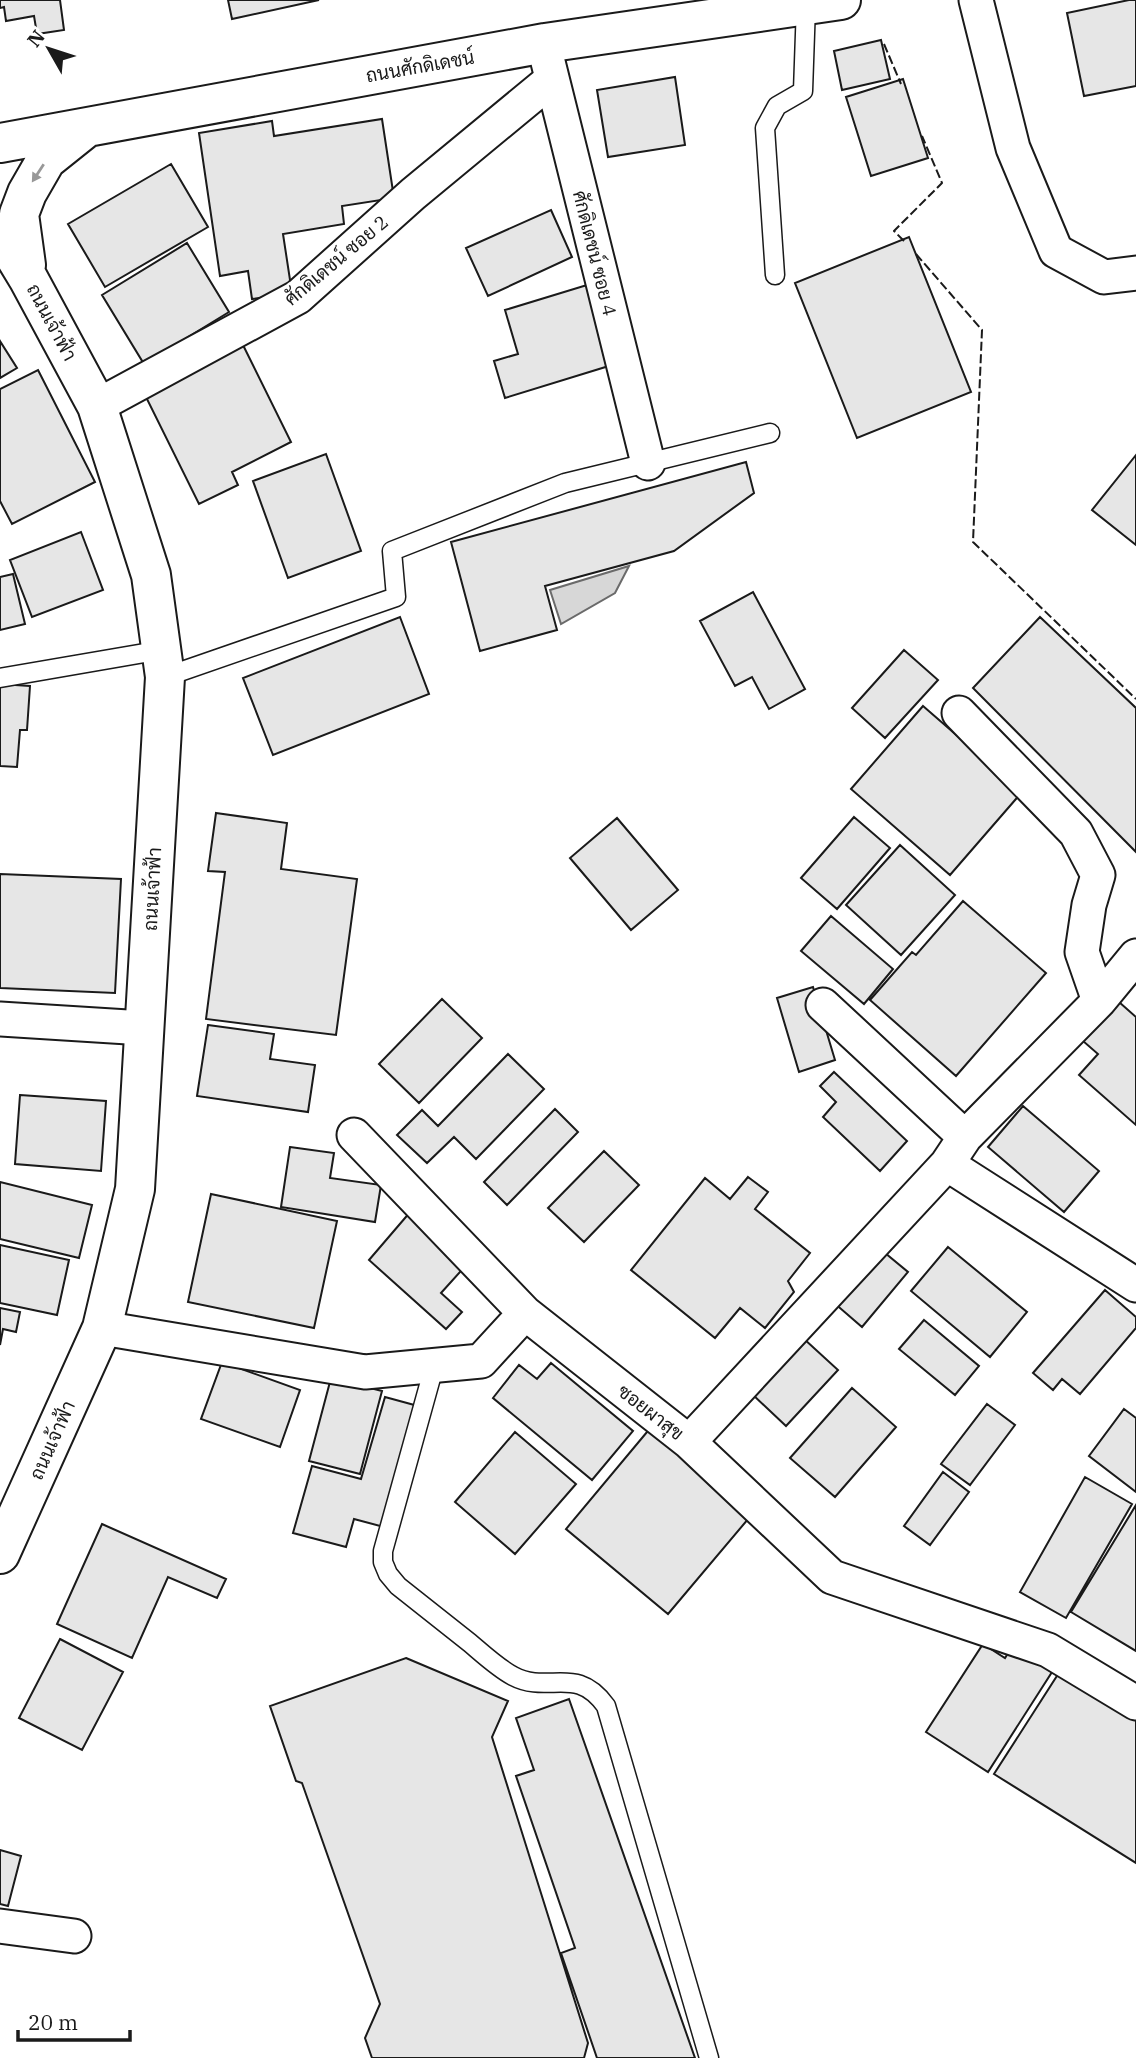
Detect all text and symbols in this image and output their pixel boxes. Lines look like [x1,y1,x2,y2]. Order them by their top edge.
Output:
north arrow [14,14,84,84]
text: N [22,25,50,52]
street label: ถนนศักดิเดชน์ [364,45,476,87]
one-way arrow [32,163,45,182]
street label: ศักดิเดชน์ ซอย 4 [568,188,622,318]
street label: ศักดิเดชน์ ซอย 2 [279,210,393,310]
street label: ถนนเจ้าฟ้า [22,279,82,365]
street label: ถนนเจ้าฟ้า [138,847,166,931]
street label: ซอยผาสุข [613,1379,689,1446]
street label: ถนนเจ้าฟ้า [24,1397,80,1483]
scale bar [18,1998,130,2042]
text: 20 m [28,2008,78,2036]

